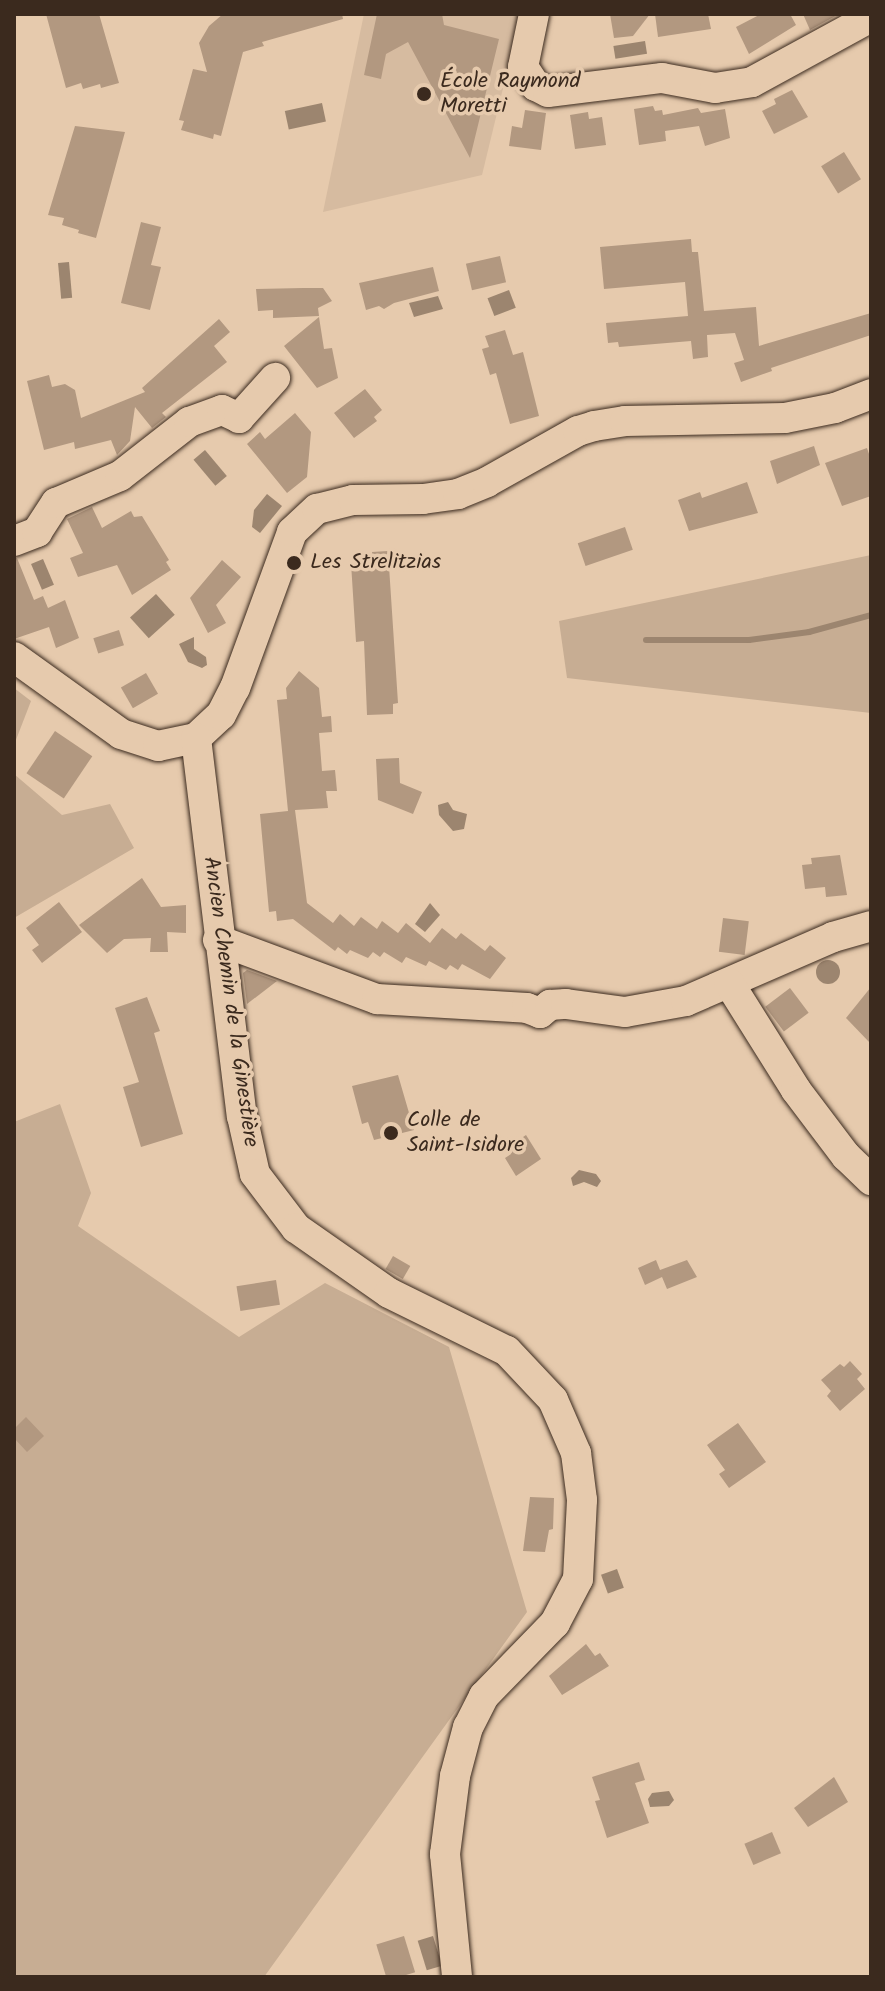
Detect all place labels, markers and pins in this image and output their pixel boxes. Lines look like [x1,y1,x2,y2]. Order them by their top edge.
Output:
place label: École Raymond Moretti [440,68,580,120]
marker: École Raymond Moretti [415,85,433,103]
place label: Les Strelitzias [310,550,441,576]
marker: Les Strelitzias [285,554,303,572]
place label: Colle de Saint-Isidore [407,1107,524,1158]
marker: Colle de Saint-Isidore [382,1124,400,1142]

